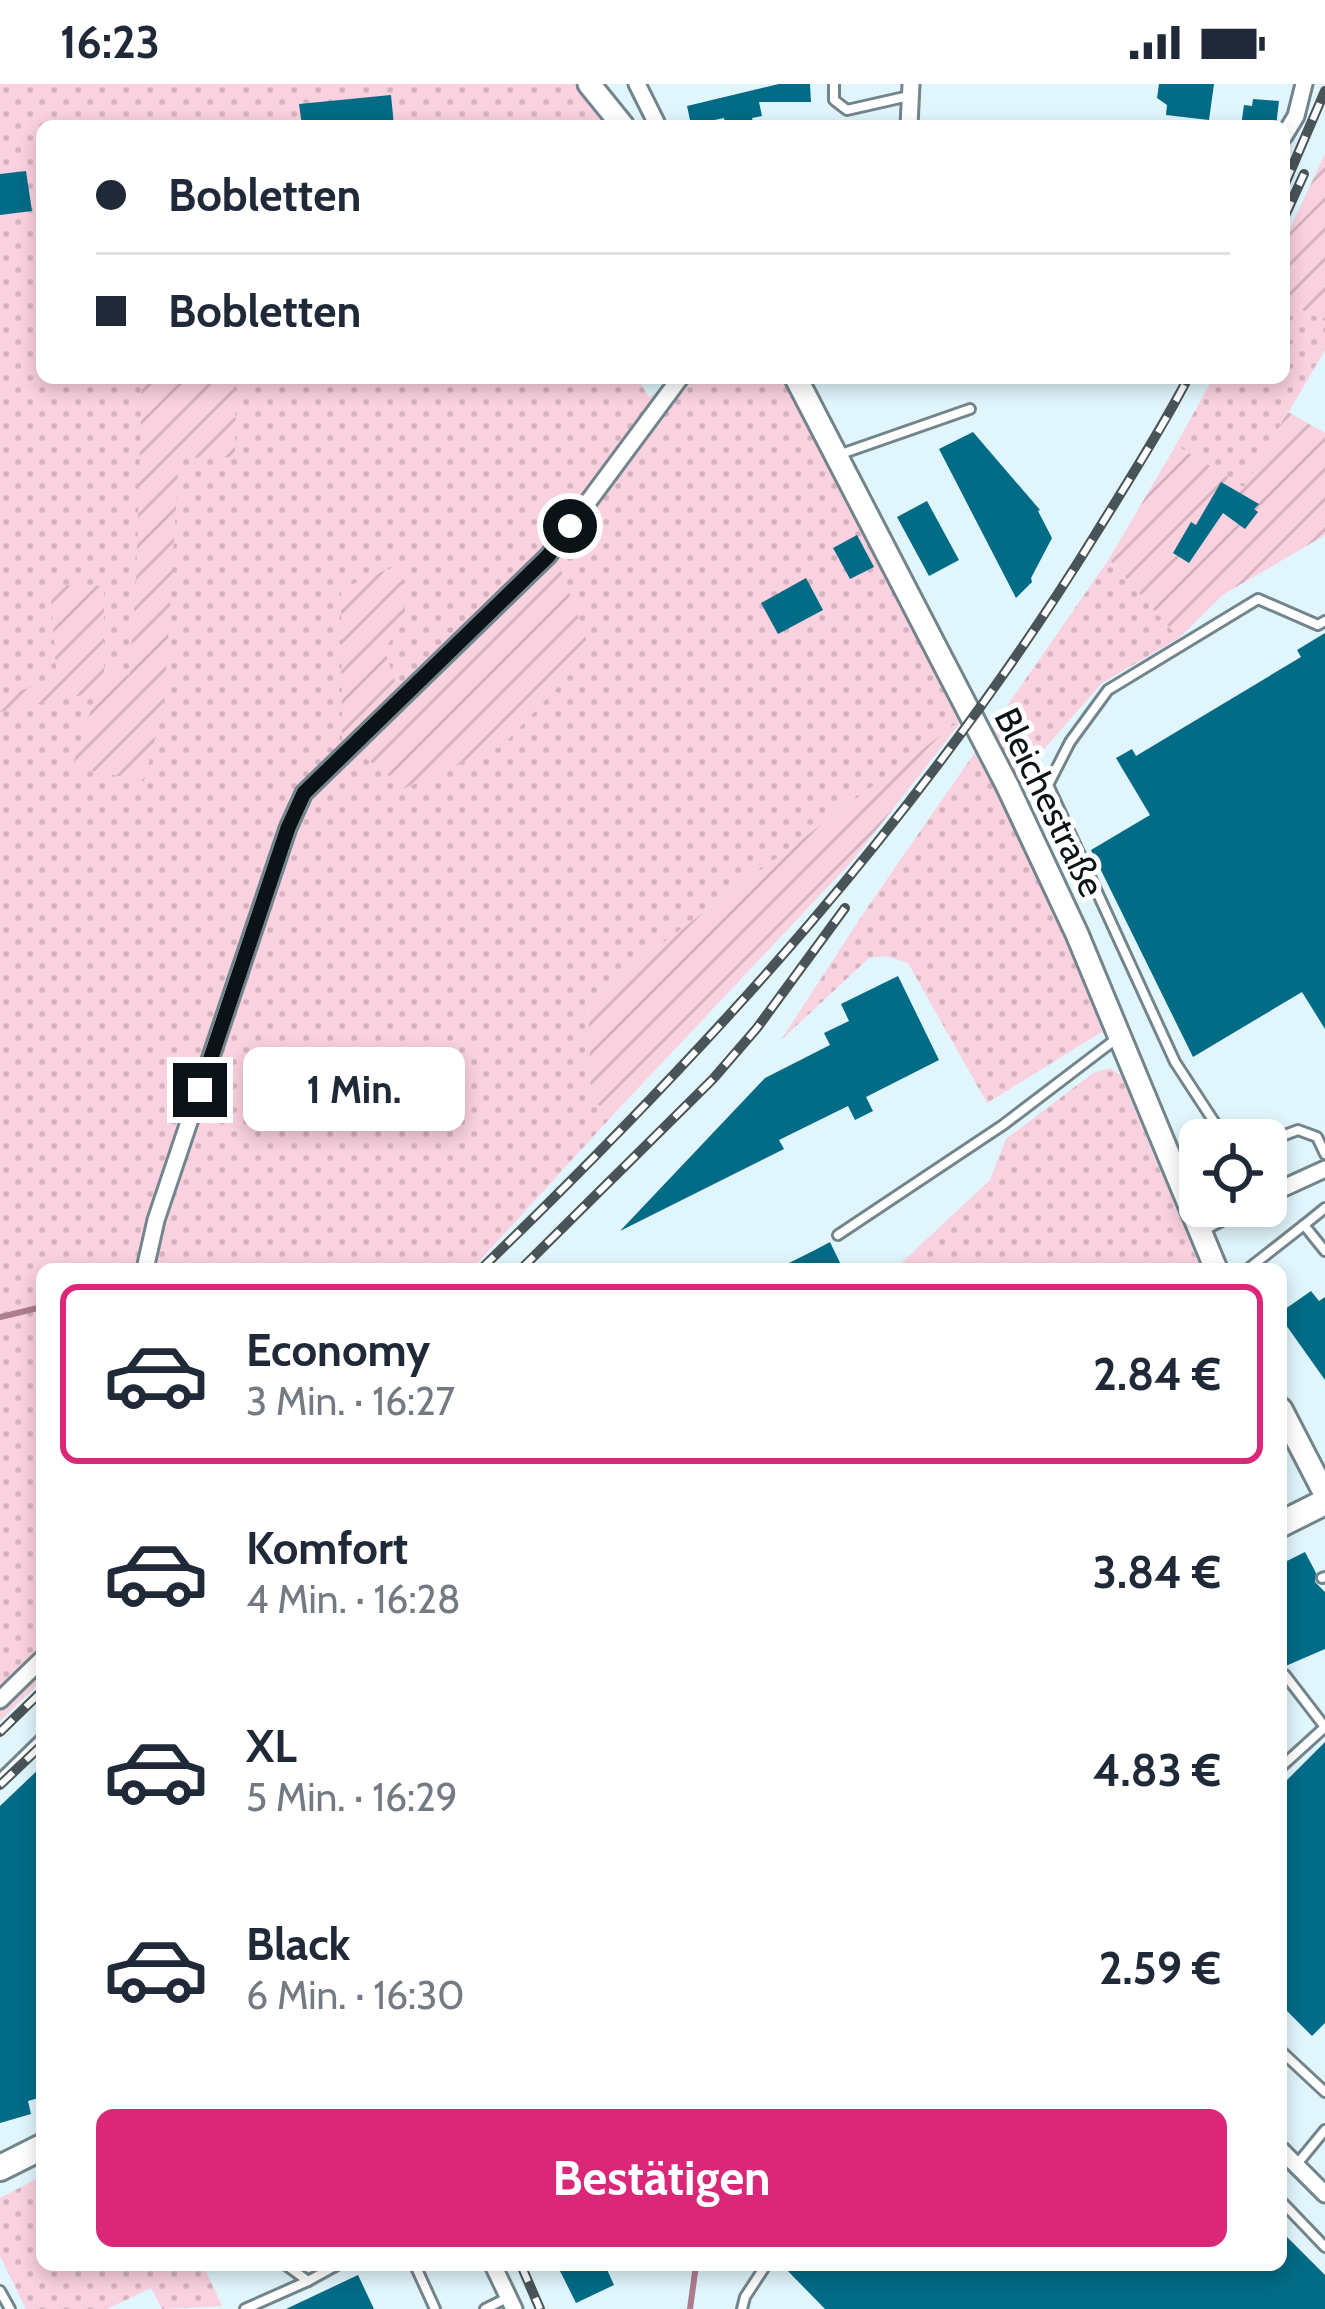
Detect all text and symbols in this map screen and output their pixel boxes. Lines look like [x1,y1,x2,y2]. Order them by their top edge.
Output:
text: 16:23 [60,15,160,69]
text: Bobletten [168,168,361,222]
text: Bobletten [168,284,361,338]
route start [543,499,597,553]
street label: Bleichestraße [985,700,1115,904]
callout: 1 Min. [242,1048,464,1132]
route end [173,1063,227,1117]
text: 1 Min. [307,1065,401,1113]
map controls [1179,1119,1287,1227]
button: locate [1179,1119,1287,1227]
icon: car [102,1320,210,1428]
text: Economy [246,1323,430,1377]
text: 2.84 € [1093,1347,1221,1401]
text: 3 Min. · 16:27 [246,1377,455,1425]
icon: car [102,1518,210,1626]
text: Komfort [246,1521,408,1575]
text: 3.84 € [1093,1545,1221,1599]
text: 4 Min. · 16:28 [246,1575,461,1623]
icon: car [102,1716,210,1824]
text: XL [246,1719,297,1773]
text: 4.83 € [1093,1743,1221,1797]
text: 5 Min. · 16:29 [246,1773,458,1821]
icon: car [102,1914,210,2022]
text: Black [246,1917,350,1971]
text: 2.59 € [1099,1941,1221,1995]
text: 6 Min. · 16:30 [246,1971,465,2019]
button: Bestätigen [96,2109,1227,2247]

